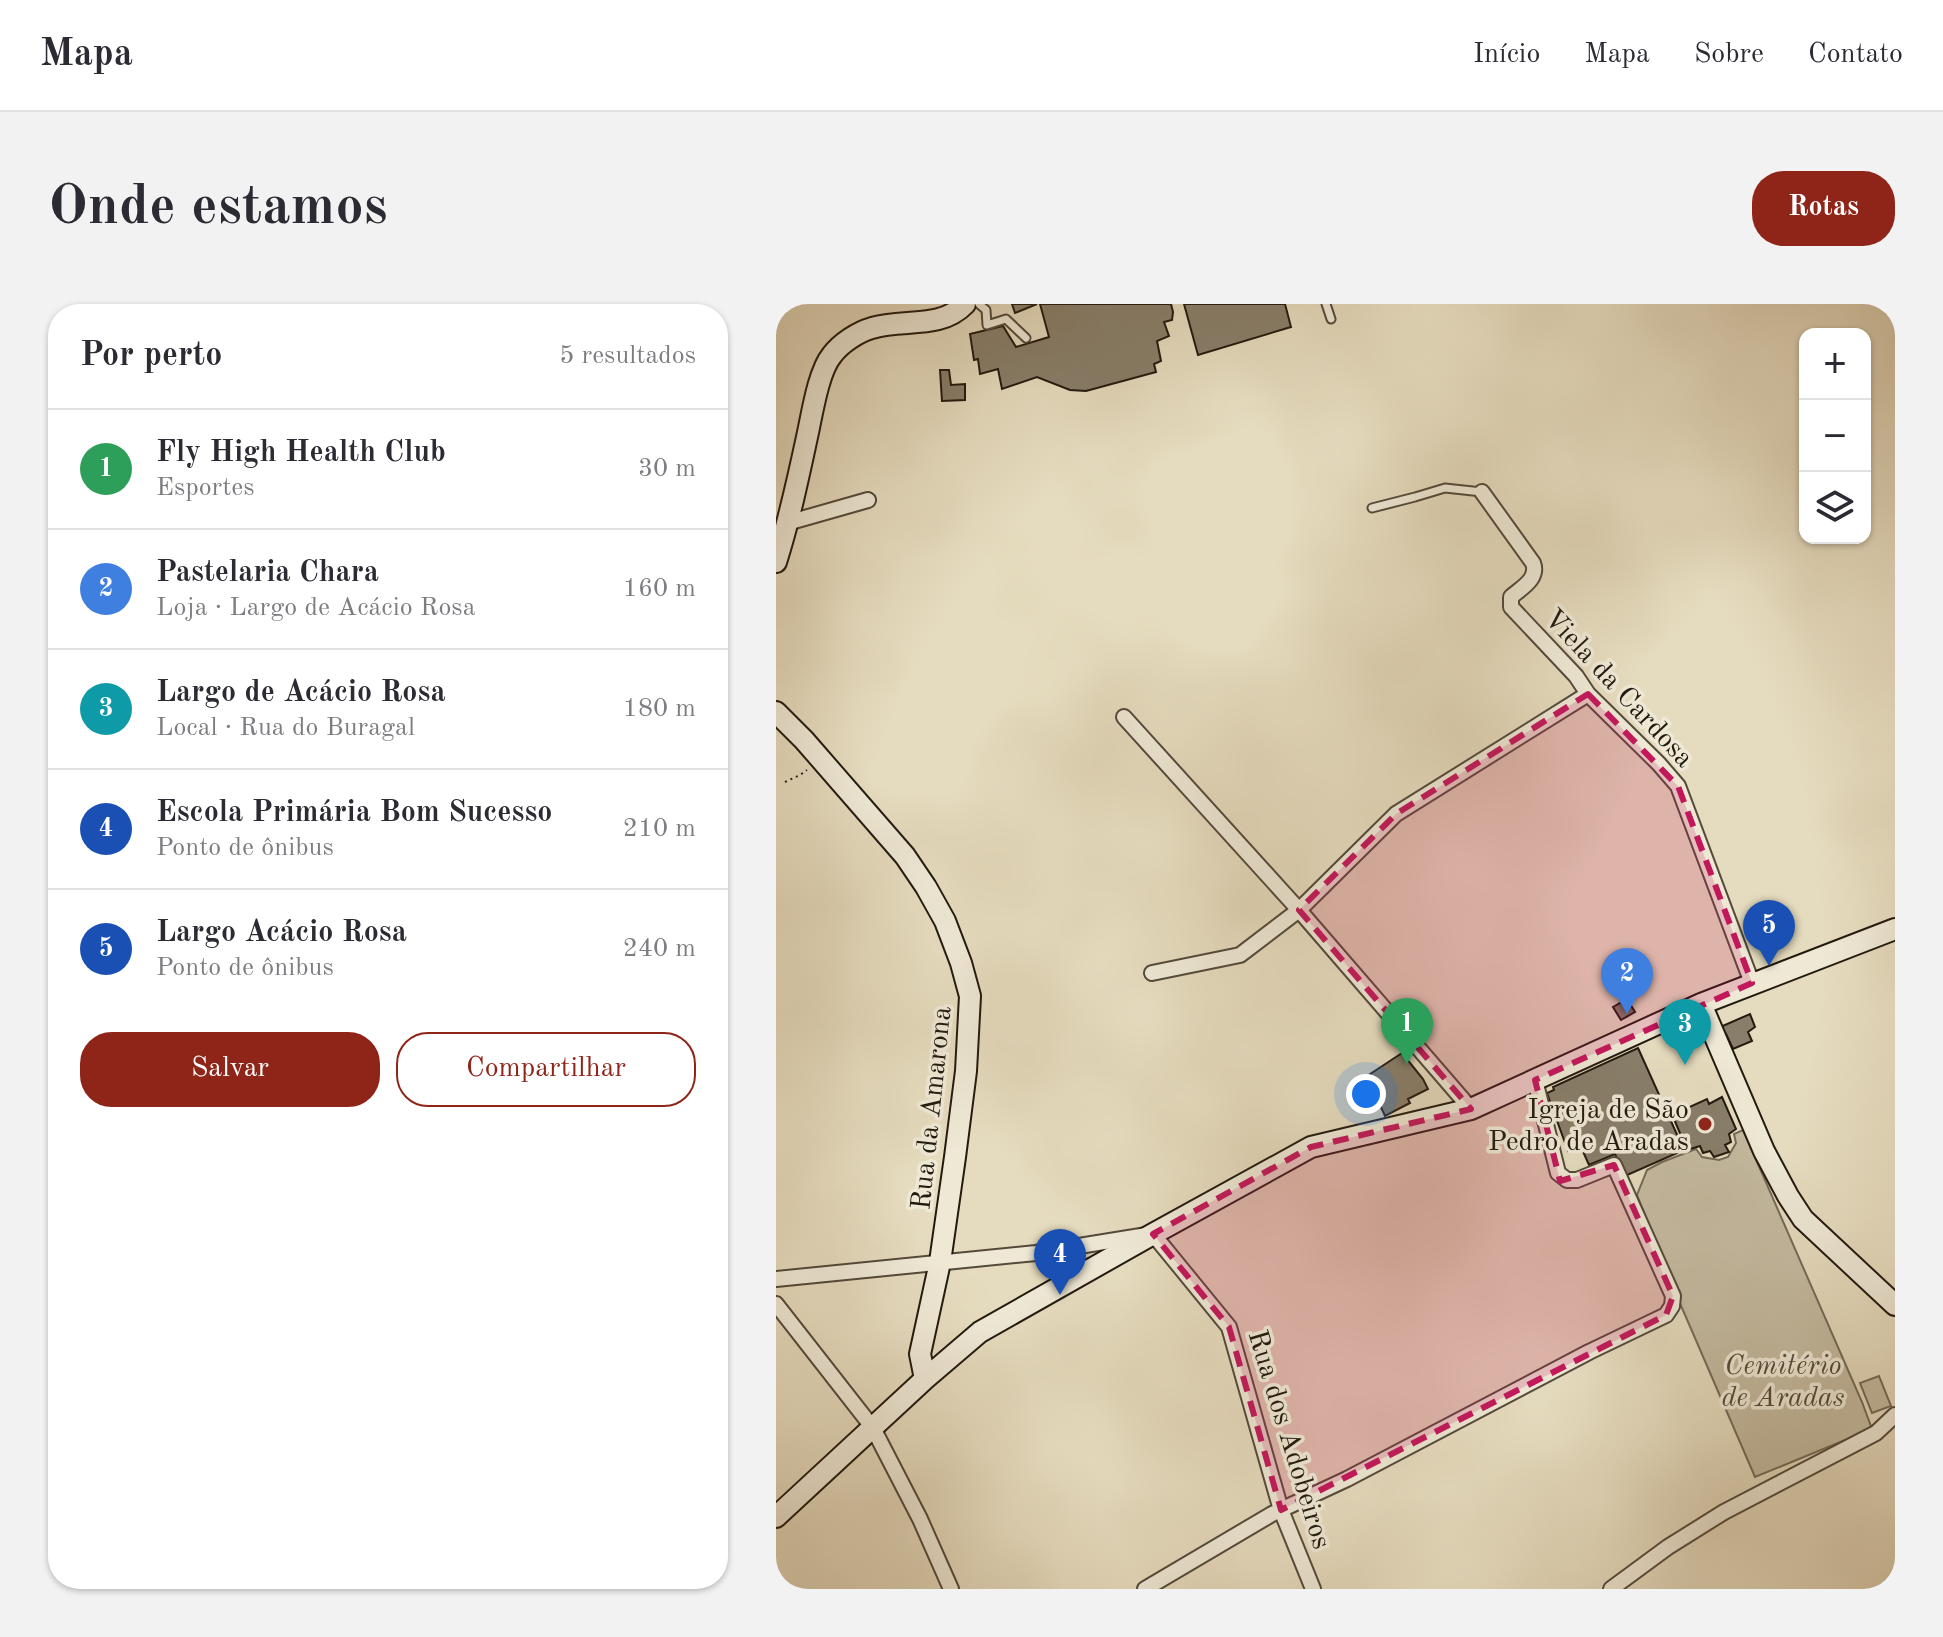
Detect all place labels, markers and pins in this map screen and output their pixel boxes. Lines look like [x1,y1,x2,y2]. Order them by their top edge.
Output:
pin: 5 [1743,900,1795,966]
pin: 2 [1601,948,1653,1014]
pin: 1 [1381,998,1433,1064]
pin: 3 [1659,999,1711,1065]
place label: Igreja de São Pedro de Aradas [1488,1097,1689,1157]
marker: Igreja de São Pedro de Aradas [1696,1115,1714,1133]
pin: 4 [1034,1229,1086,1295]

